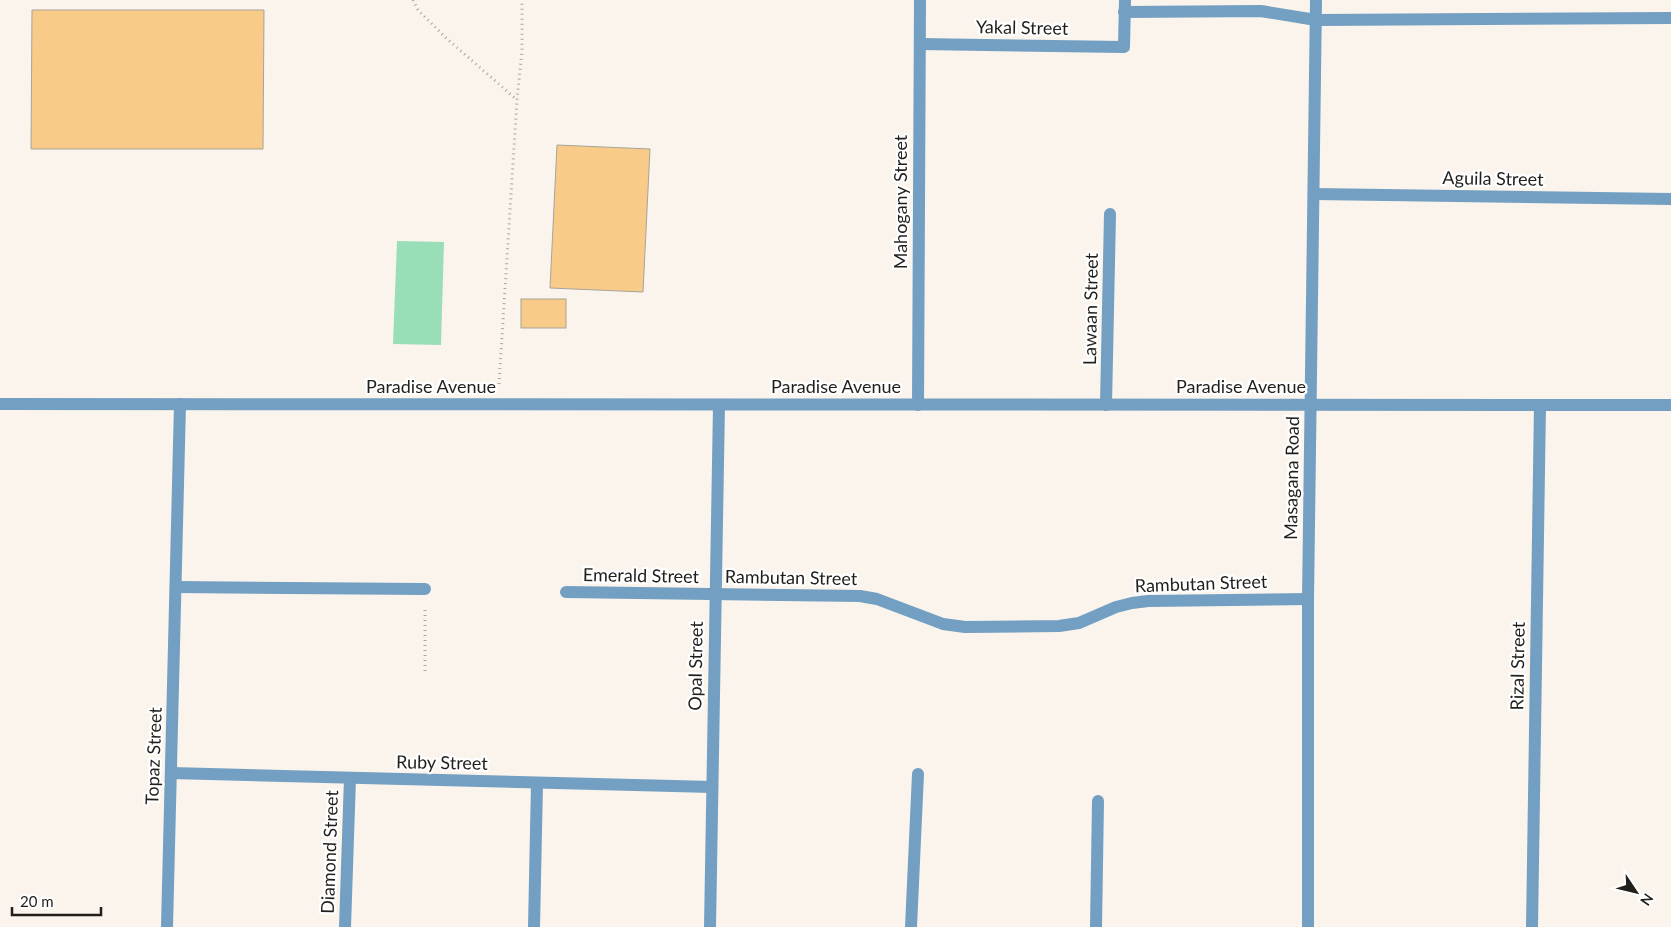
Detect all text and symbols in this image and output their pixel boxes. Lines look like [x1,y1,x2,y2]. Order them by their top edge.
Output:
street label: Yakal Street [976,15,1069,39]
street label: Mahogany Street [889,134,911,269]
street label: Aguila Street [1442,166,1544,190]
street label: Lawaan Street [1078,252,1102,365]
street label: Paradise Avenue [366,375,496,397]
street label: Paradise Avenue [771,375,901,397]
street label: Paradise Avenue [1176,375,1306,397]
street label: Masagana Road [1279,416,1303,540]
street label: Emerald Street [583,563,700,587]
street label: Rambutan Street [725,565,858,589]
street label: Rambutan Street [1134,570,1268,596]
street label: Opal Street [683,620,707,711]
street label: Rizal Street [1505,621,1529,711]
street label: Topaz Street [140,706,166,805]
street label: Ruby Street [396,750,489,774]
street label: Diamond Street [316,789,342,914]
north arrow [1611,867,1661,917]
scale bar [12,884,101,916]
text: N [1637,890,1657,909]
text: 20 m [20,892,54,910]

